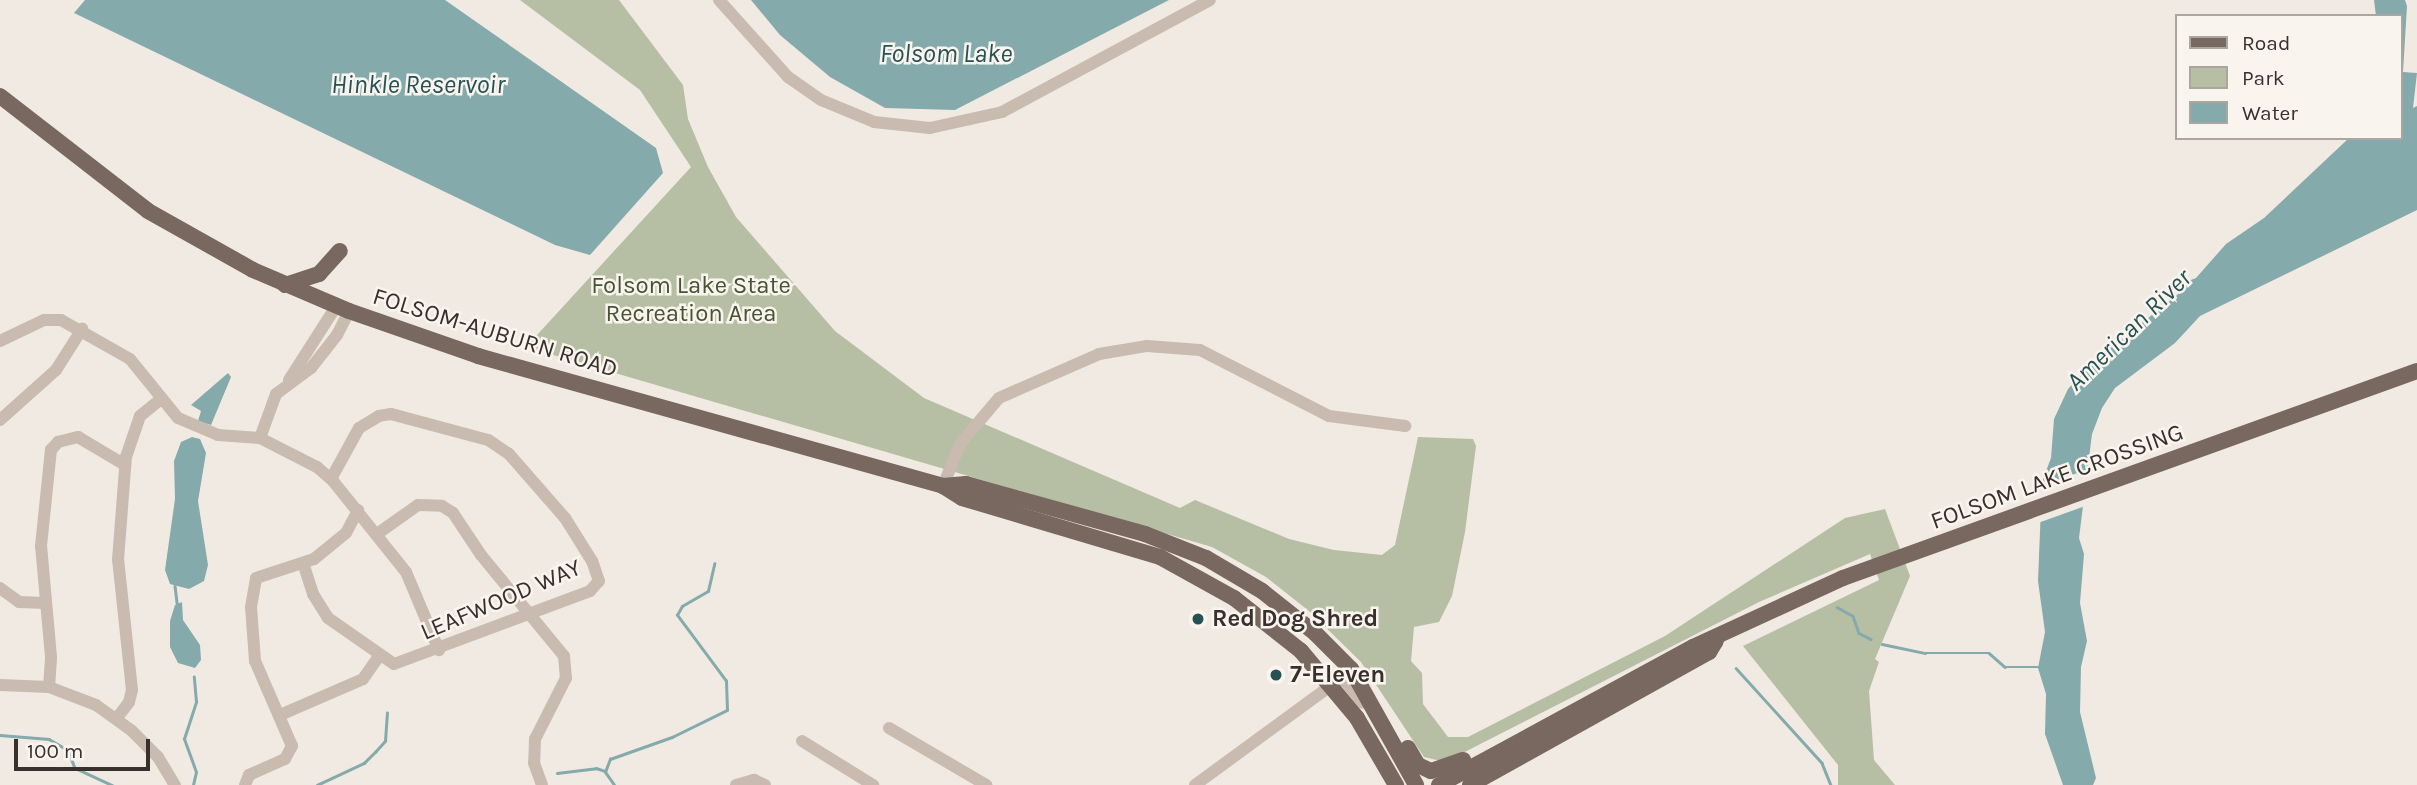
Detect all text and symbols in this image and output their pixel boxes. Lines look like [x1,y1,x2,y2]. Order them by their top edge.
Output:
legend [2176,14,2403,140]
text: Road [2242,31,2290,55]
water label: Folsom Lake [880,38,1012,70]
text: Park [2242,66,2285,90]
water label: Hinkle Reservoir [331,69,505,101]
text: Water [2242,101,2298,125]
water label: American River [2060,262,2198,398]
park label: Folsom Lake State Recreation Area [591,272,791,328]
street label: FOLSOM-AUBURN ROAD [369,282,621,384]
street label: FOLSOM LAKE CROSSING [1927,418,2187,536]
street label: LEAFWOOD WAY [416,553,586,647]
place label: Red Dog Shred [1212,605,1378,633]
marker: Red Dog Shred [1190,611,1206,627]
place label: 7-Eleven [1290,661,1385,689]
marker: 7-Eleven [1268,667,1284,683]
scale bar [18,726,154,770]
text: 100 m [27,739,84,763]

